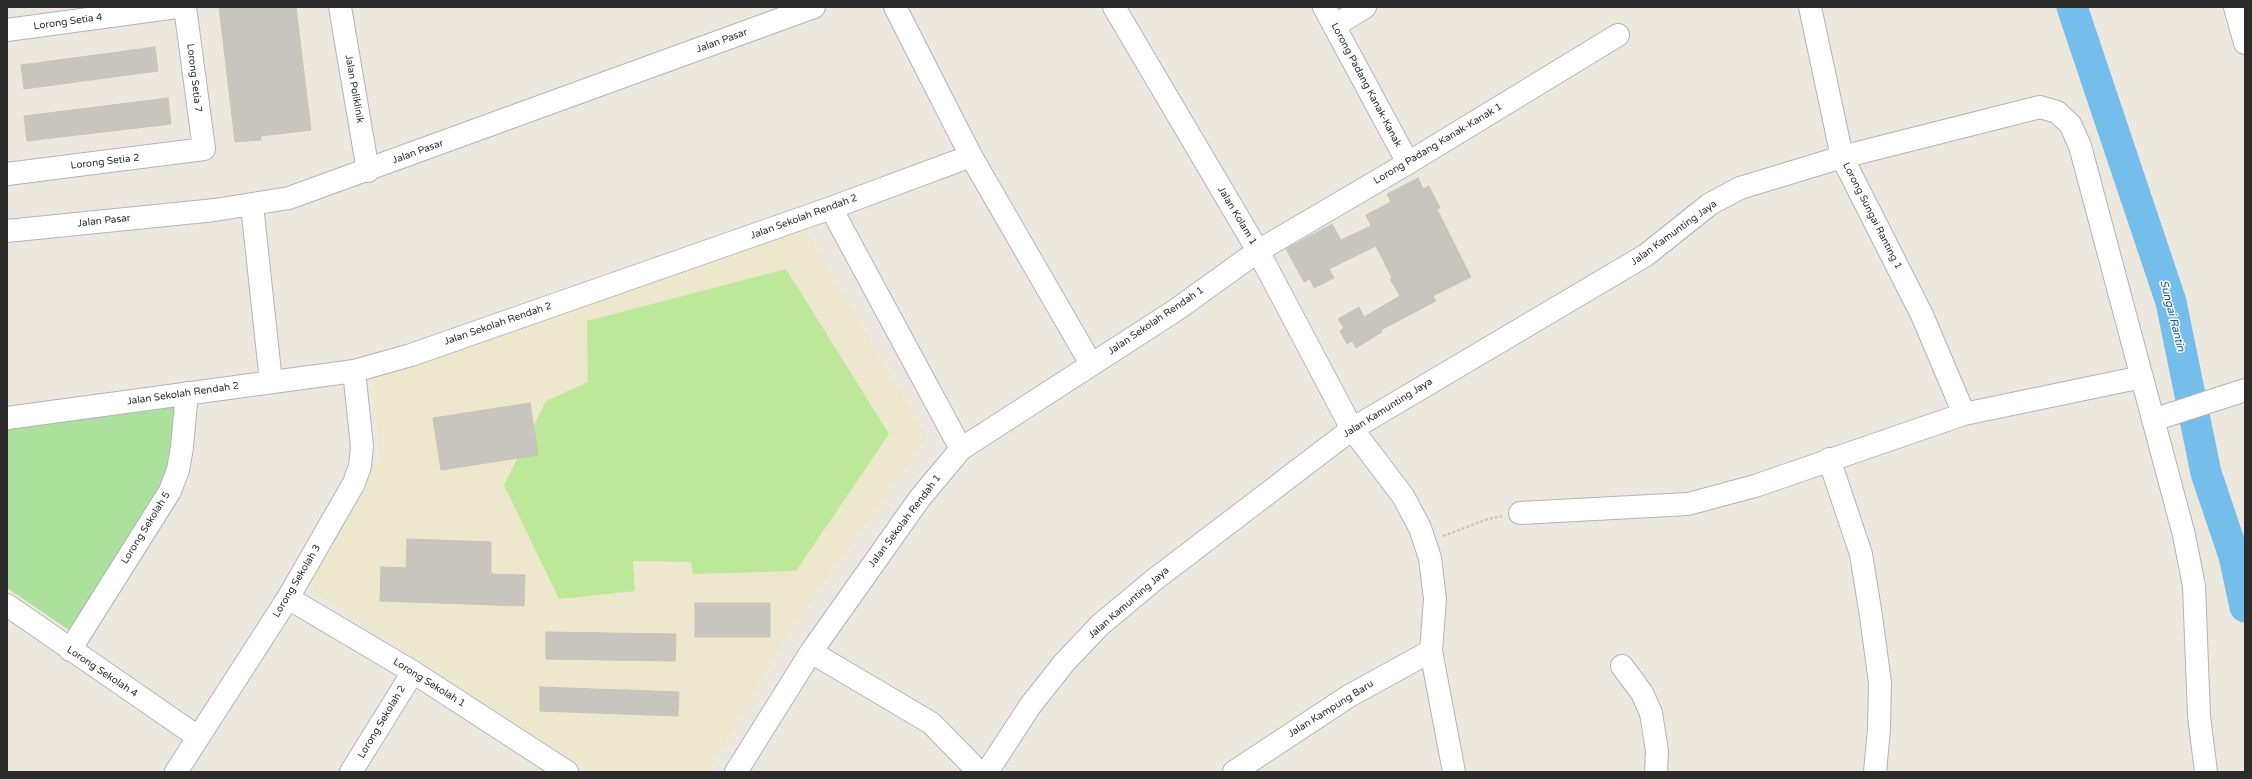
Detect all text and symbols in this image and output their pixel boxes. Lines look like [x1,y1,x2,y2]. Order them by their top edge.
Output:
street label: Lorong Setia 4 [33,11,103,33]
street label: Lorong Padang Kanak-Kanak [1328,21,1404,149]
street label: Jalan Pasar [695,26,749,56]
street label: Lorong Setia 7 [184,43,204,113]
street label: Jalan Poliklinik [342,54,366,124]
street label: Lorong Padang Kanak-Kanak 1 [1372,101,1504,187]
street label: Jalan Pasar [391,137,445,167]
street label: Lorong Setia 2 [70,152,140,172]
street label: Lorong Sungai Ranting 1 [1840,161,1904,271]
street label: Jalan Kolam 1 [1215,185,1259,247]
street label: Jalan Sekolah Rendah 2 [749,192,859,242]
street label: Jalan Kamunting Jaya [1629,198,1719,268]
street label: Jalan Pasar [77,212,131,230]
water label: Sungai Rantin [2157,279,2187,353]
street label: Jalan Sekolah Rendah 1 [1106,284,1206,358]
street label: Jalan Sekolah Rendah 2 [443,300,553,348]
street label: Jalan Kamunting Jaya [1341,376,1435,440]
street label: Jalan Sekolah Rendah 2 [126,380,240,408]
street label: Jalan Sekolah Rendah 1 [866,472,944,570]
street label: Lorong Sekolah 5 [119,490,173,566]
street label: Lorong Sekolah 3 [270,542,324,620]
street label: Jalan Kamunting Jaya [1086,565,1172,641]
street label: Lorong Sekolah 4 [64,644,140,700]
street label: Lorong Sekolah 1 [391,656,467,710]
street label: Jalan Kampung Baru [1286,678,1376,740]
street label: Lorong Sekolah 2 [355,683,409,761]

